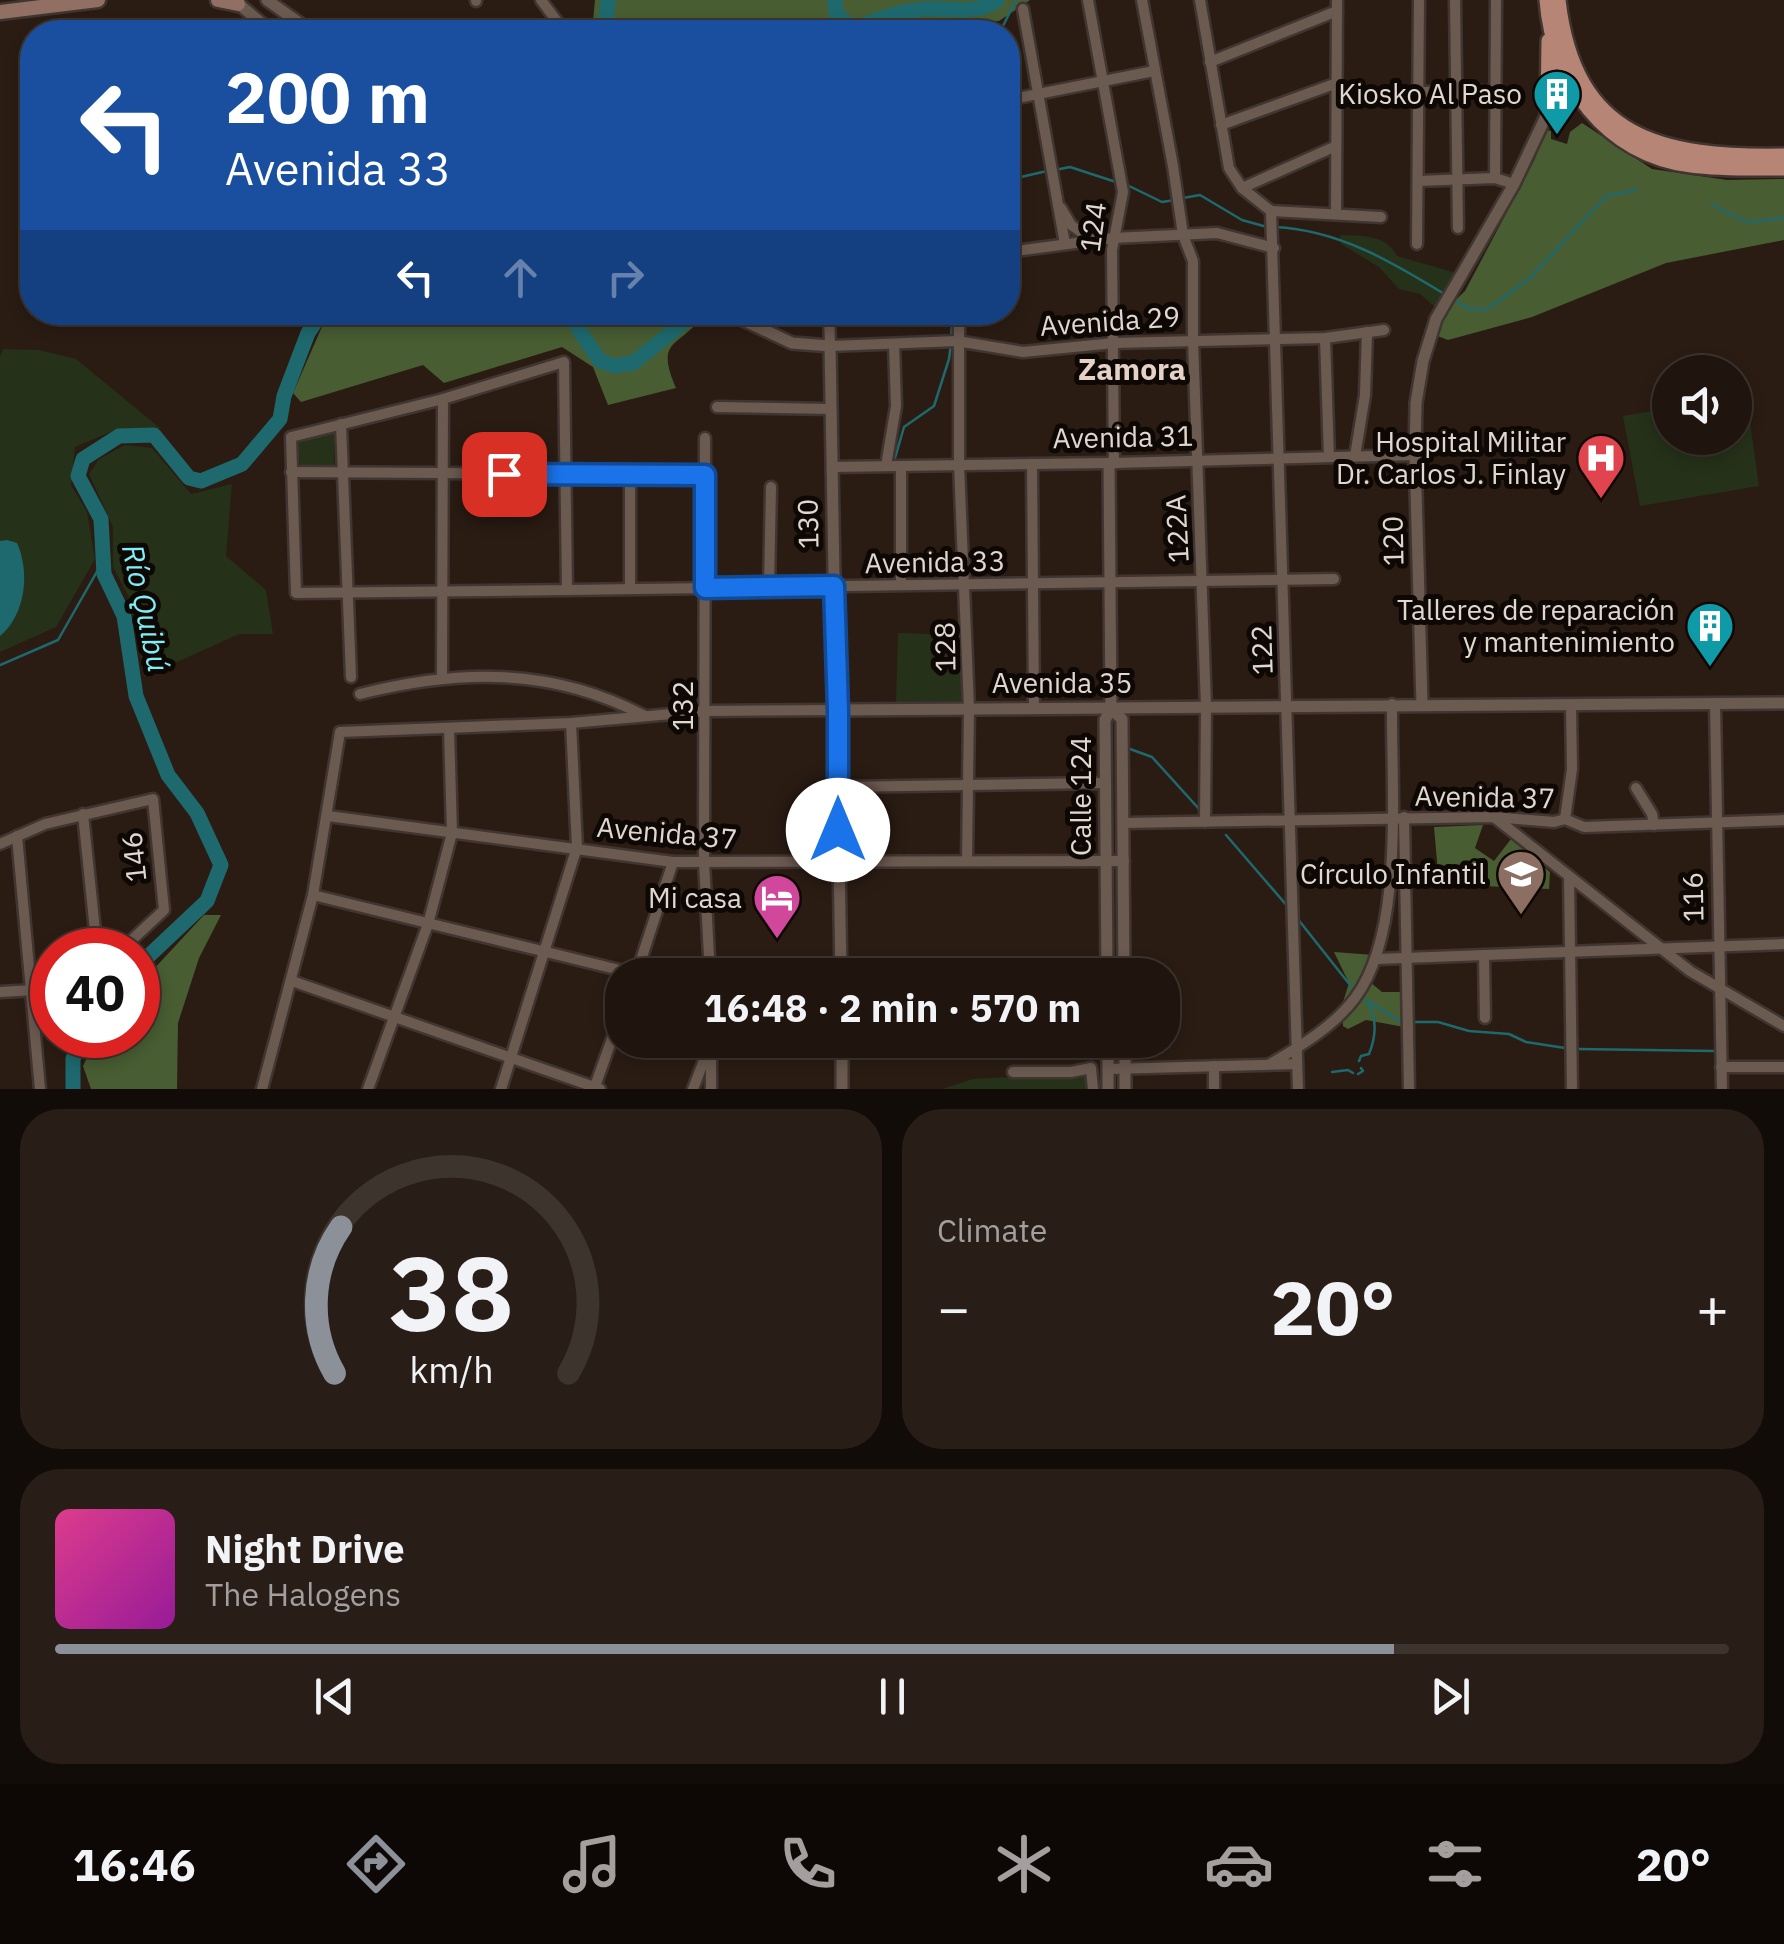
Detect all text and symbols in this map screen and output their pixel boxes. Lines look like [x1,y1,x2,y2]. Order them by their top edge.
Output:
text: 200 m [225,51,430,142]
icon: left [60,60,190,190]
building icon: Kiosko Al Paso [1531,68,1583,136]
place label: Kiosko Al Paso [1338,75,1522,112]
text: Avenida 33 [225,139,451,197]
street label: 124 [1071,199,1114,254]
icon: left [388,250,443,305]
icon: ahead [493,250,548,305]
icon: right [598,250,653,305]
street label: Avenida 29 [1039,297,1181,344]
district label: Zamora [1078,349,1186,388]
map controls [1652,355,1752,455]
button: sound [1652,355,1752,455]
street label: Avenida 31 [1052,417,1194,456]
place label: Hospital Militar Dr. Carlos J. Finlay [1336,423,1566,492]
pin [462,432,547,517]
hospital icon: Hospital Militar Dr. Carlos J. Finlay [1575,432,1627,500]
icon: arrive [477,447,532,502]
street label: 122A [1156,494,1197,564]
street label: 130 [789,498,826,550]
street label: 120 [1374,515,1411,567]
water label: Río Quibú [114,540,179,675]
street label: Avenida 33 [864,542,1006,581]
place label: Talleres de reparación y mantenimiento [1397,591,1675,660]
building icon: Talleres de reparación y mantenimiento [1684,600,1736,668]
street label: 128 [926,621,963,673]
street label: 122 [1242,624,1281,676]
street label: Avenida 35 [992,664,1132,701]
street label: 132 [664,681,701,731]
street label: Calle 124 [1062,736,1099,856]
street label: Avenida 37 [1414,777,1556,816]
position arrow [786,778,890,882]
street label: Avenida 37 [595,808,739,857]
street label: 146 [112,830,155,884]
school or university icon: Círculo Infantil [1495,848,1547,916]
place label: Círculo Infantil [1300,855,1486,892]
street label: 116 [1674,871,1711,923]
hotel icon: Mi casa [751,872,803,940]
place label: Mi casa [648,879,742,916]
speed limit sign: 40 [30,928,160,1058]
text: 16:48 · 2 min · 570 m [704,983,1081,1032]
text: Climate [937,1209,1047,1251]
text: 38 [389,1224,513,1360]
text: 20° [1270,1258,1396,1356]
text: − [937,1272,970,1343]
text: + [1696,1272,1729,1343]
text: km/h [409,1346,493,1393]
text: Night Drive [205,1524,405,1573]
text: The Halogens [205,1573,401,1615]
icon: previous [307,1669,362,1724]
icon: pause [865,1669,920,1724]
icon: next [1423,1669,1478,1724]
icon: directions [341,1829,411,1899]
icon: music [557,1829,627,1899]
icon: phone [773,1829,843,1899]
icon: climate [989,1829,1059,1899]
icon: car [1204,1829,1274,1899]
icon: filters [1420,1829,1490,1899]
text: 16:46 [73,1835,196,1893]
text: 20° [1636,1835,1711,1893]

